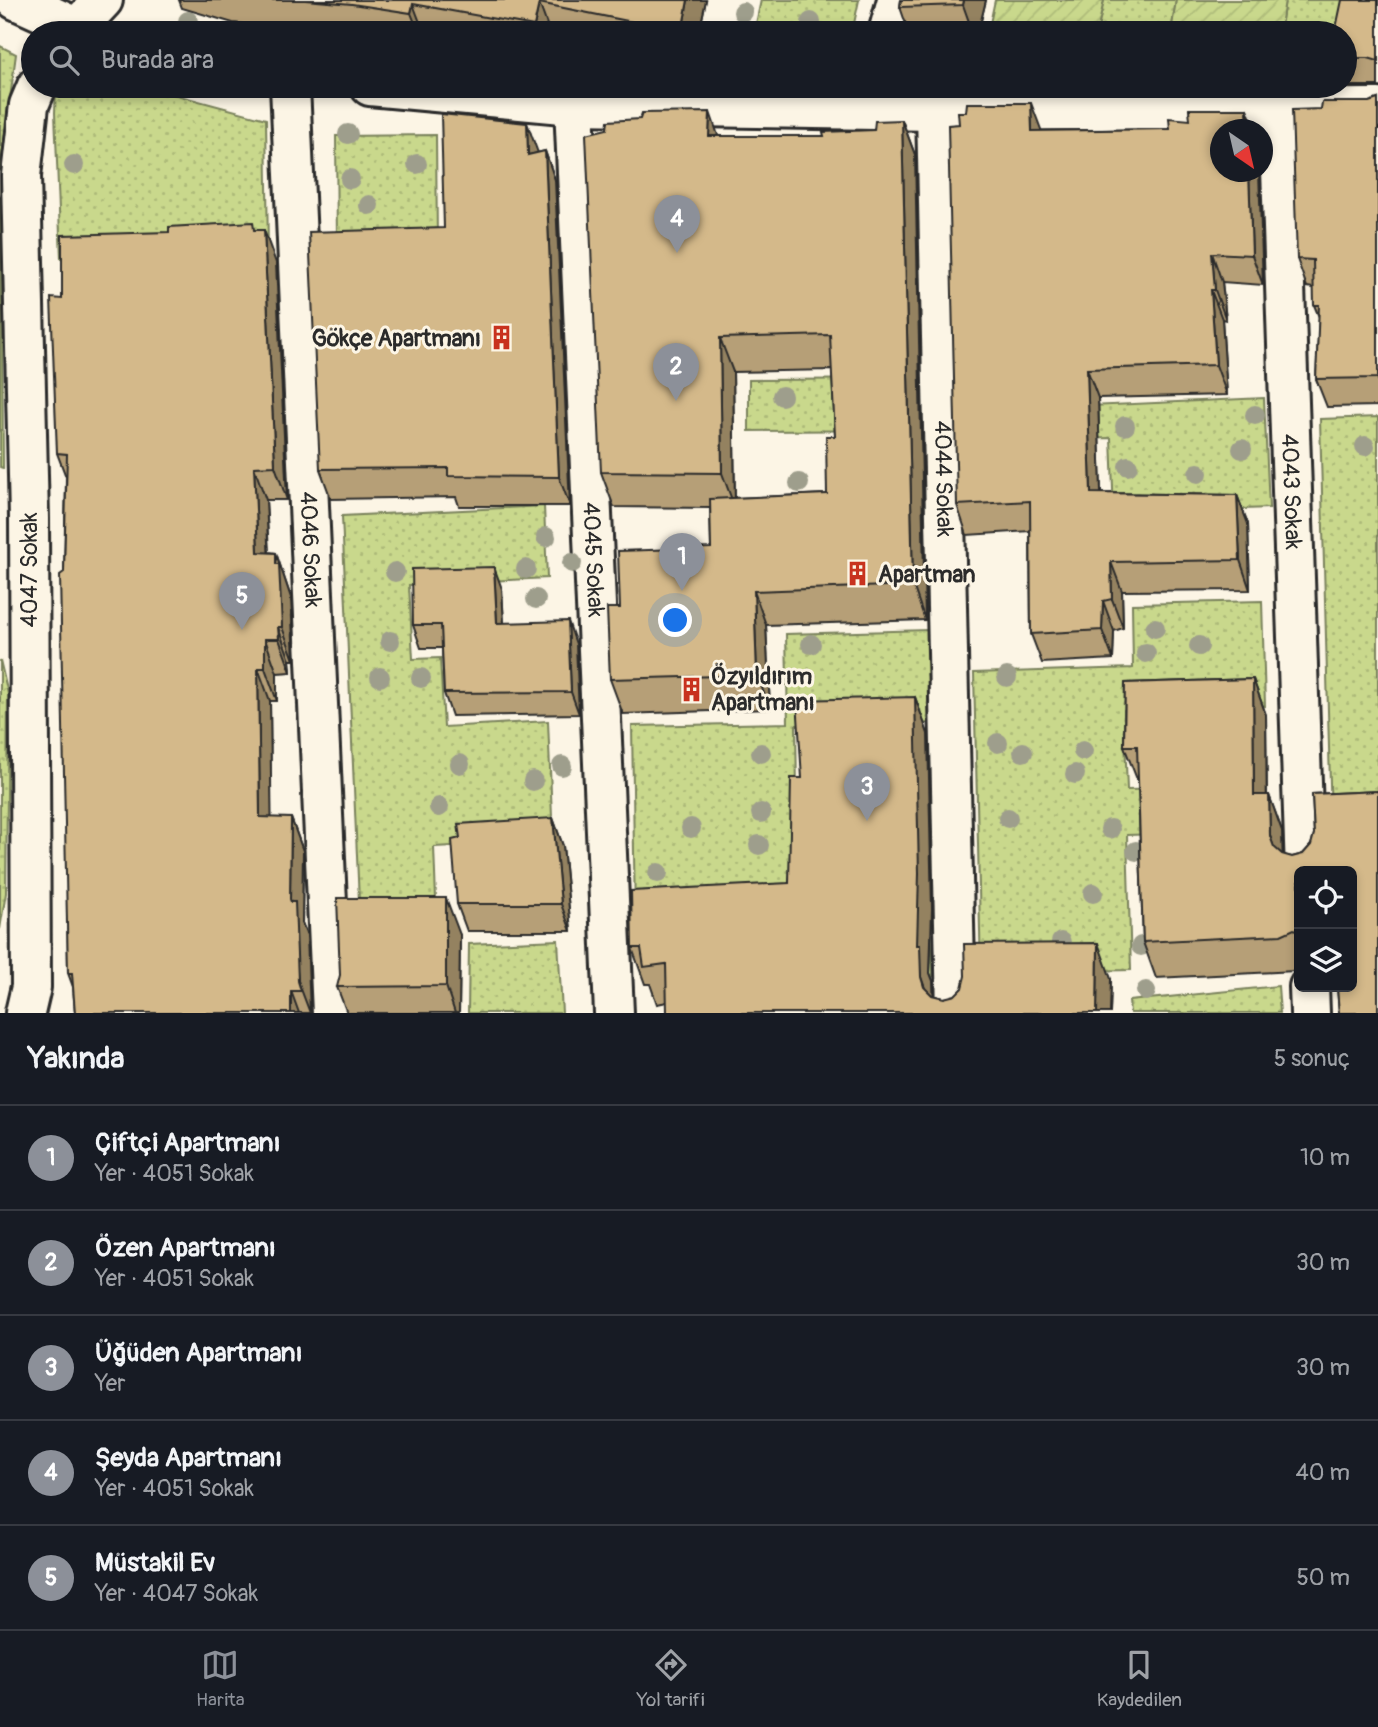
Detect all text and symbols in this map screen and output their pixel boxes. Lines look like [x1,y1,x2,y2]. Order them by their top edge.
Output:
search box [21,21,1357,98]
icon: search [45,41,83,79]
text: Burada ara [101,44,214,76]
north arrow [1210,119,1273,182]
pin: 4 [654,195,700,253]
place label: Gökçe Apartmanı [312,324,481,353]
building icon: Gökçe Apartmanı [487,324,515,352]
pin: 2 [653,343,699,401]
street label: 4044 Sokak [928,420,959,538]
street label: 4043 Sokak [1275,433,1308,551]
street label: 4046 Sokak [293,491,328,609]
street label: 4045 Sokak [576,501,611,618]
street label: 4047 Sokak [15,512,44,628]
pin: 1 [659,533,705,591]
building icon: Apartman [844,560,872,588]
place label: Apartman [878,560,975,589]
pin: 5 [219,572,265,630]
your location [658,603,692,637]
place label: Özyıldırım Apartmanı [711,662,815,717]
building icon: Özyıldırım Apartmanı [677,675,705,703]
pin: 3 [844,763,890,821]
map controls [1294,866,1357,992]
button: locate [1294,866,1357,929]
button: layers [1294,929,1357,992]
text: Yakında [28,1040,124,1077]
text: 5 sonuç [1274,1044,1350,1073]
text: Çiftçi Apartmanı [95,1127,280,1159]
text: 1 [47,1143,56,1172]
text: 10 m [1300,1143,1350,1172]
text: Yer · 4051 Sokak [95,1159,254,1188]
text: Özen Apartmanı [95,1232,276,1264]
text: 2 [45,1248,57,1277]
text: 30 m [1296,1248,1350,1277]
text: Yer · 4051 Sokak [95,1264,254,1293]
text: Üğüden Apartmanı [95,1337,303,1369]
text: 3 [45,1353,57,1382]
text: 30 m [1296,1353,1350,1382]
text: Yer [95,1369,125,1398]
text: Şeyda Apartmanı [95,1442,282,1474]
text: 4 [44,1458,58,1487]
text: 40 m [1296,1458,1350,1487]
text: Yer · 4051 Sokak [95,1474,254,1503]
text: Müstakil Ev [95,1547,215,1579]
text: 5 [45,1563,57,1592]
text: 50 m [1296,1563,1350,1592]
text: Yer · 4047 Sokak [95,1579,258,1608]
tab: Harita [196,1646,245,1712]
tab: Yol tarifi [637,1646,705,1712]
tab: Kaydedilen [1097,1646,1182,1712]

